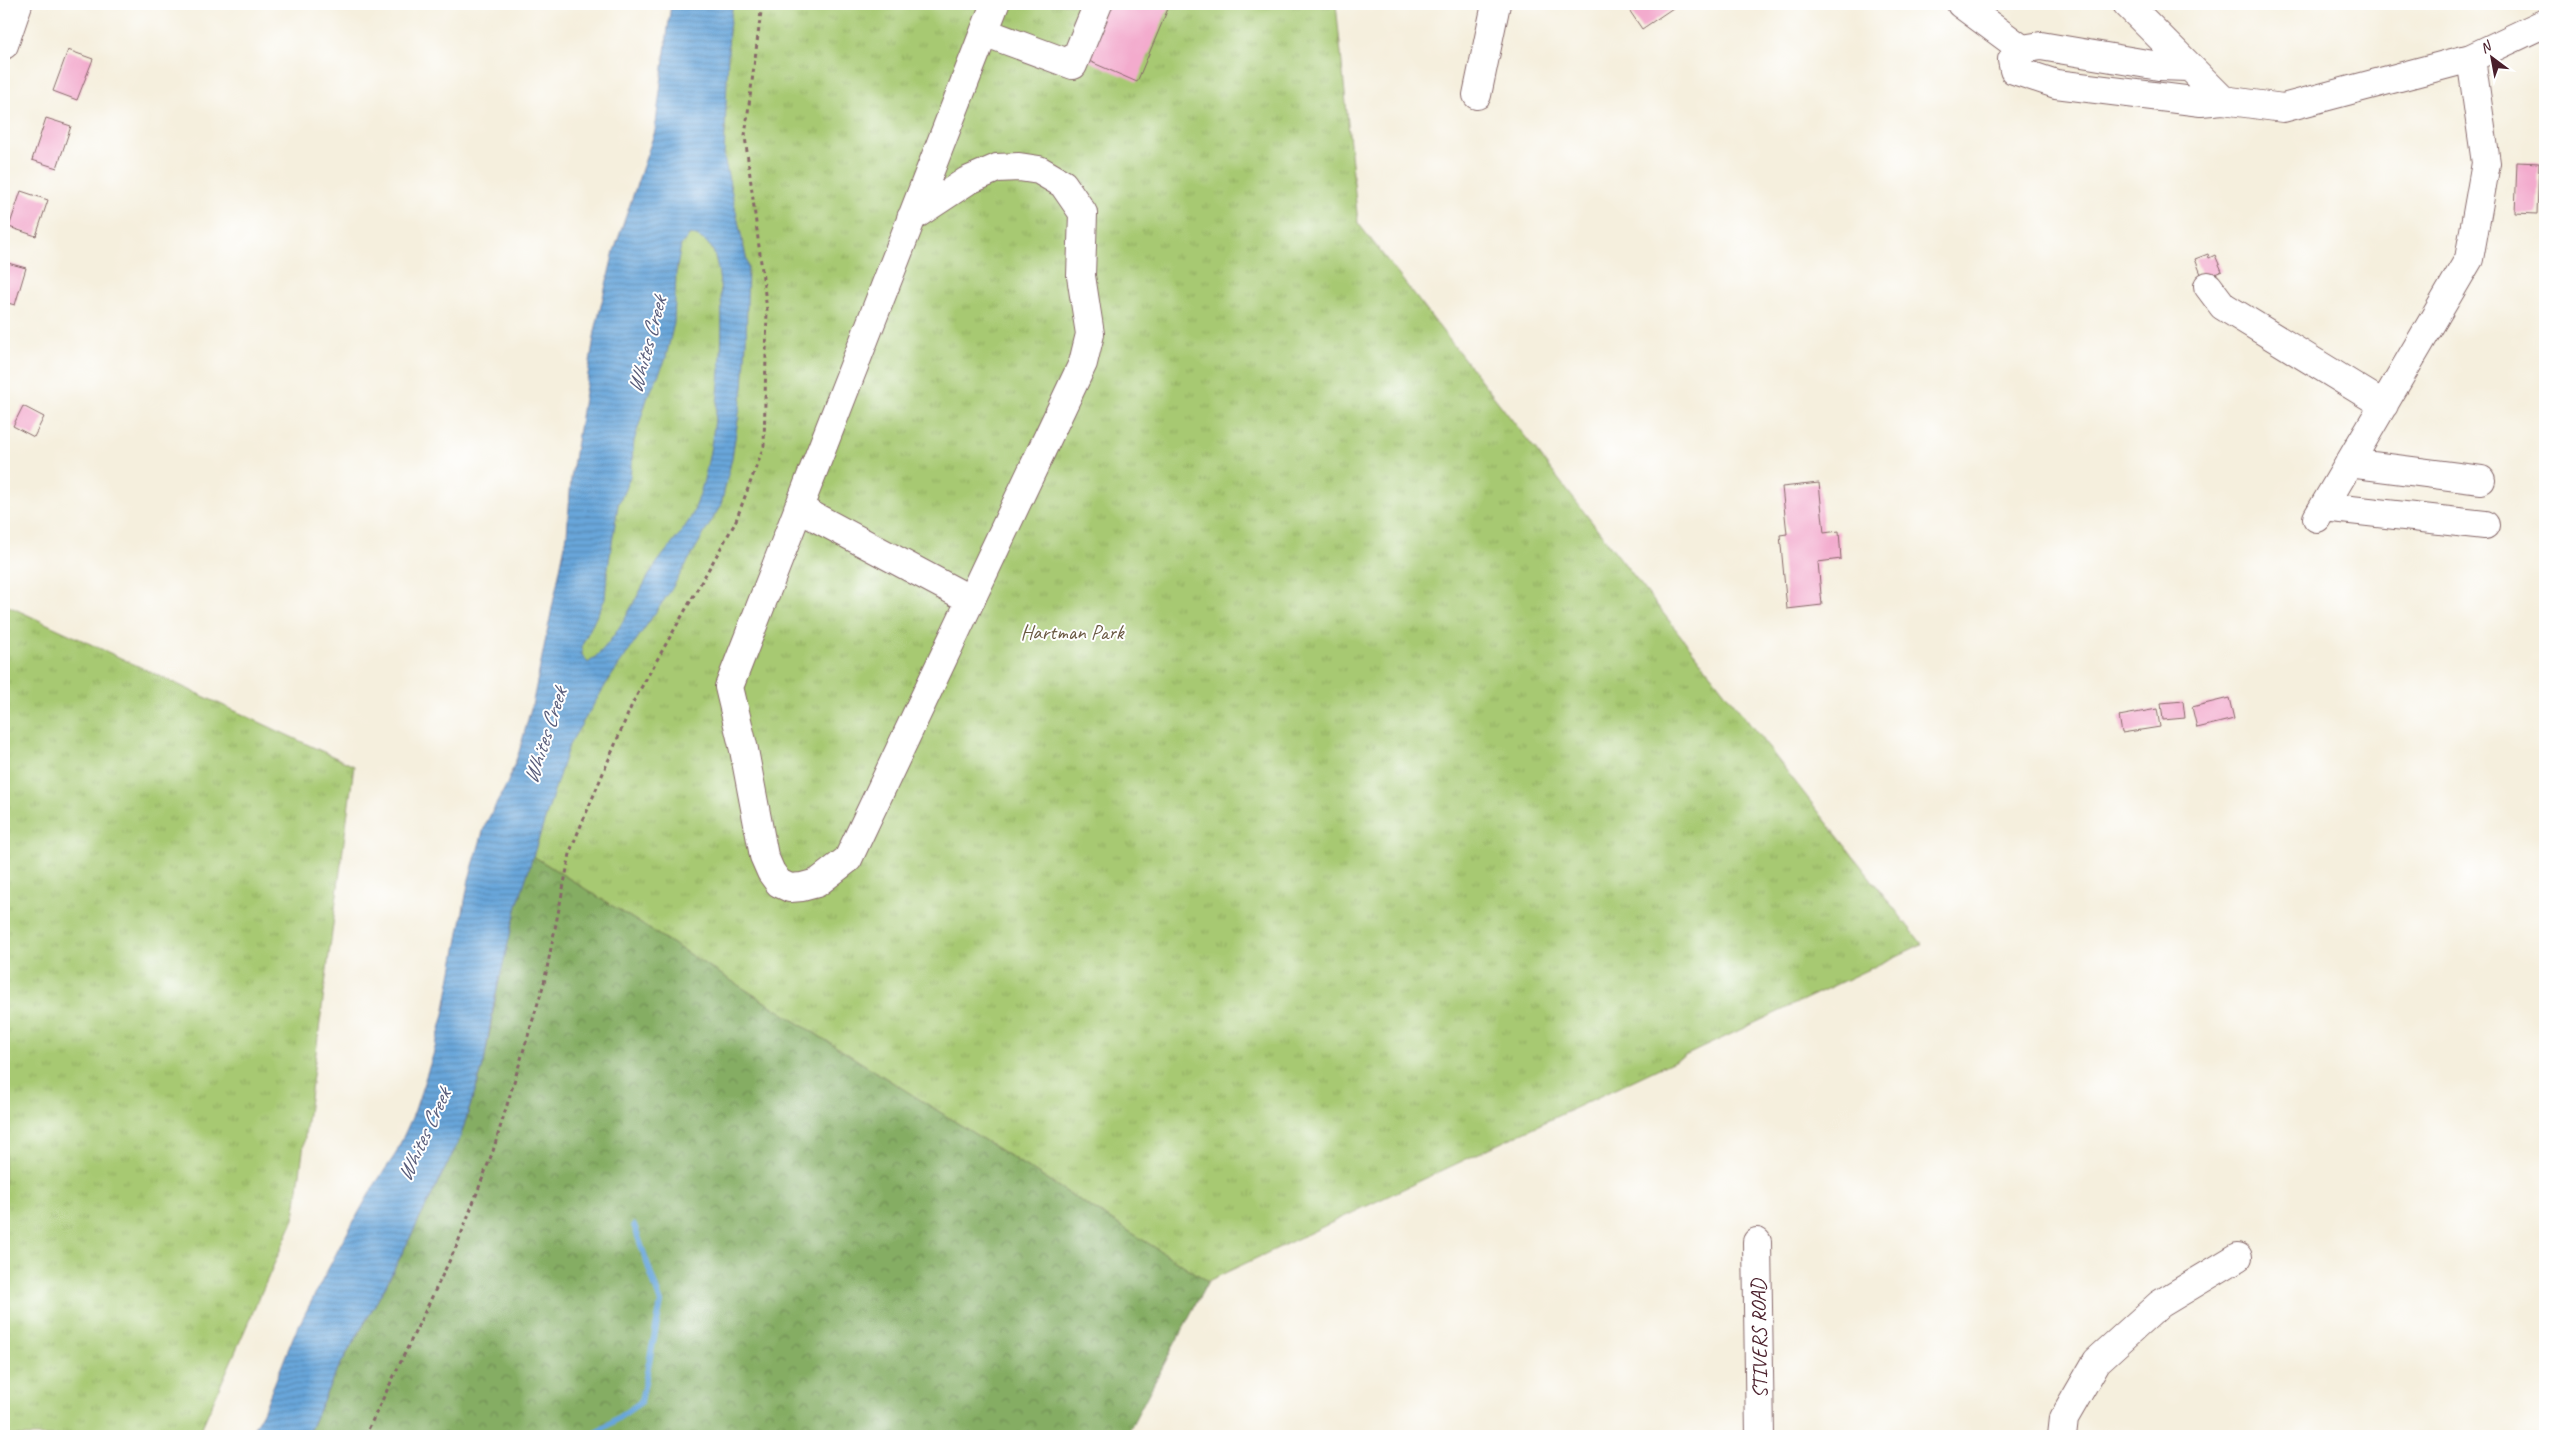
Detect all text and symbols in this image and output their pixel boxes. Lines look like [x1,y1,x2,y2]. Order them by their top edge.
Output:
north arrow [2466,32,2516,82]
text: N [2477,37,2496,57]
water label: Whites Creek [621,290,674,396]
park label: Hartman Park [1021,619,1125,645]
water label: Whites Creek [516,681,575,787]
water label: Whites Creek [390,1081,459,1186]
street label: STIVERS ROAD [1745,1277,1773,1399]

